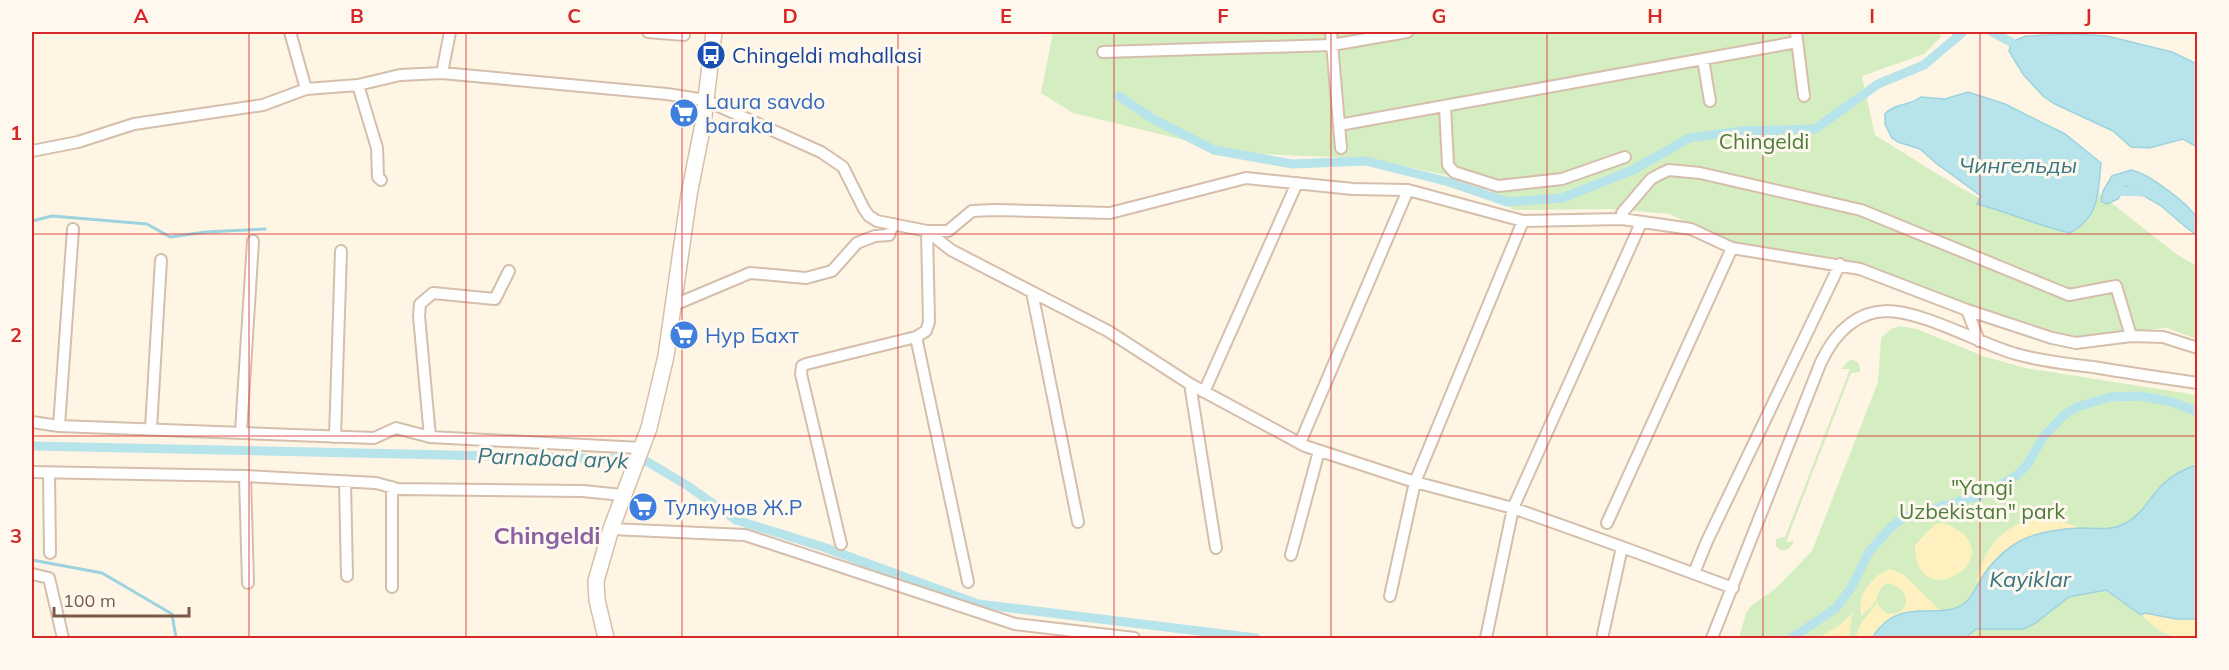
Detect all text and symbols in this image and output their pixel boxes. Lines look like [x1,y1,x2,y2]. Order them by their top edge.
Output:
text: A [134,3,149,28]
text: B [350,3,364,28]
text: C [567,3,581,28]
text: D [782,3,798,28]
text: E [1000,3,1012,28]
text: F [1217,3,1229,28]
text: G [1432,3,1446,28]
text: H [1647,3,1663,28]
text: I [1869,3,1875,28]
text: J [2084,3,2092,28]
bus stop icon: Chingeldi mahallasi [695,39,727,71]
place label: Chingeldi mahallasi [732,42,922,68]
place label: Laura savdo baraka [705,88,825,138]
supermarket icon: Laura savdo baraka [668,97,700,129]
text: 1 [10,120,22,145]
park label: Chingeldi [1719,128,1809,154]
water label: Чингельды [1959,151,2077,179]
supermarket icon: Нур Бахт [668,319,700,351]
text: 2 [10,322,22,347]
place label: Нур Бахт [705,322,799,348]
water label: Parnabad aryk [477,441,630,475]
park label: "Yangi Uzbekistan" park [1899,474,2065,524]
supermarket icon: Тулкунов Ж.Р [627,491,659,523]
place label: Тулкунов Ж.Р [664,494,802,520]
district label: Chingeldi [493,520,601,550]
text: 3 [10,523,22,548]
water label: Kayiklar [1989,565,2072,593]
scale bar [54,580,189,618]
text: 100 m [63,589,116,612]

